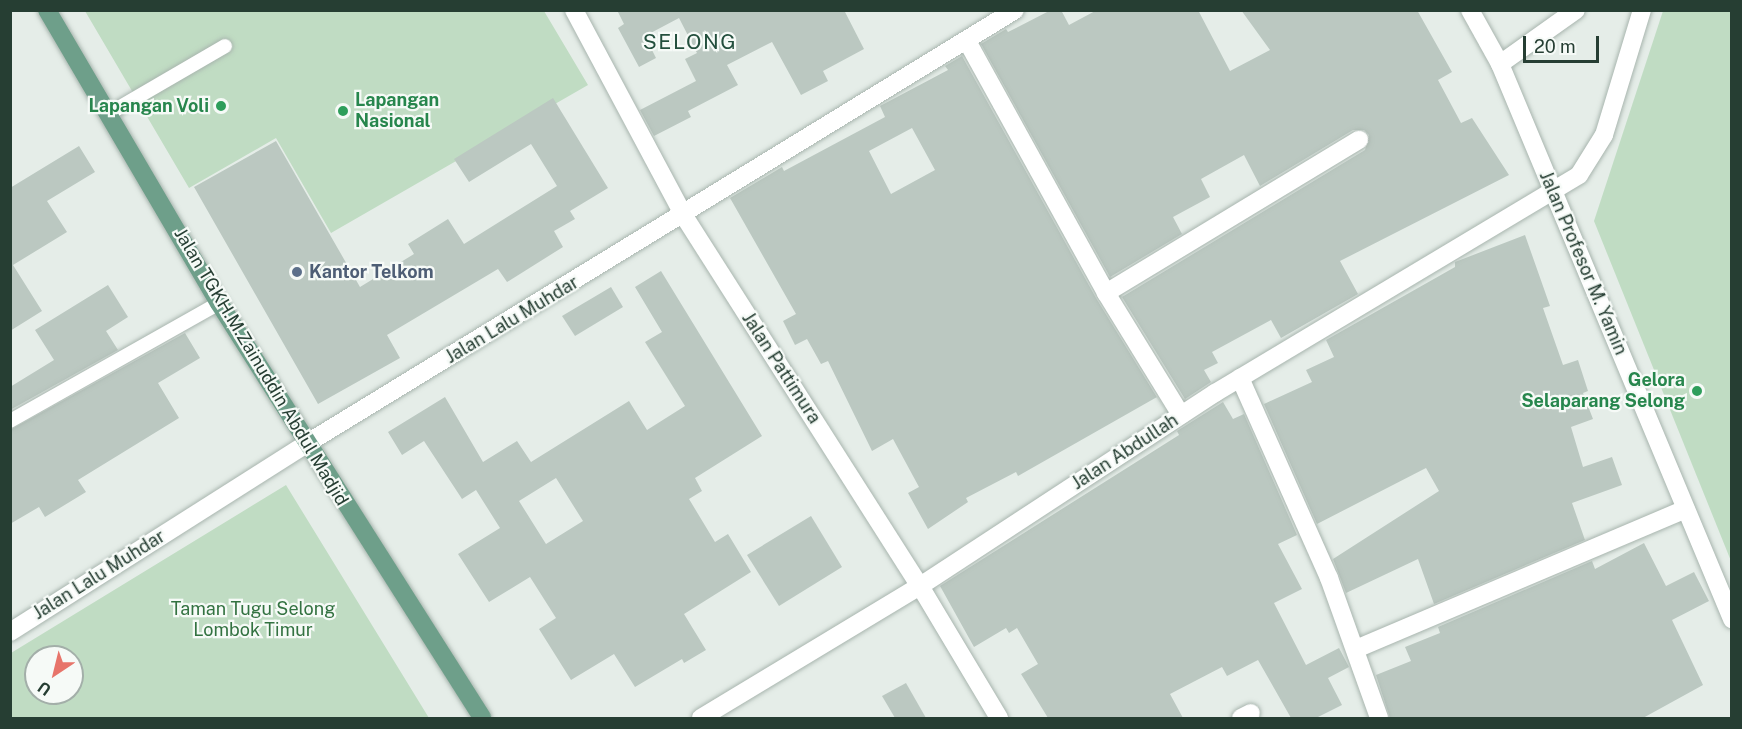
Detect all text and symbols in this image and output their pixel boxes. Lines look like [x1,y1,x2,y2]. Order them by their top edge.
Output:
scale bar [1526,24,1602,62]
district label: SELONG [643,29,737,55]
text: 20 m [1534,36,1576,57]
place label: Lapangan Nasional [355,90,439,132]
place label: Lapangan Voli [88,95,209,117]
marker: Lapangan Voli [214,99,228,113]
marker: Lapangan Nasional [336,104,350,118]
street label: Jalan Profesor M. Yamin [1534,168,1632,358]
street label: Jalan TGKH.M.Zainuddin Abdul Madjid [169,224,353,510]
place label: Kantor Telkom [309,261,434,283]
marker: Kantor Telkom [290,265,304,279]
street label: Jalan Lalu Muhdar [441,272,583,368]
street label: Jalan Pattimura [737,308,825,428]
place label: Gelora Selaparang Selong [1521,370,1685,412]
marker: Gelora Selaparang Selong [1690,384,1704,398]
street label: Jalan Abdullah [1068,410,1182,494]
street label: Jalan Lalu Muhdar [29,526,169,624]
park label: Taman Tugu Selong Lombok Timur [171,599,335,642]
north arrow [24,645,84,705]
text: U [34,677,55,700]

